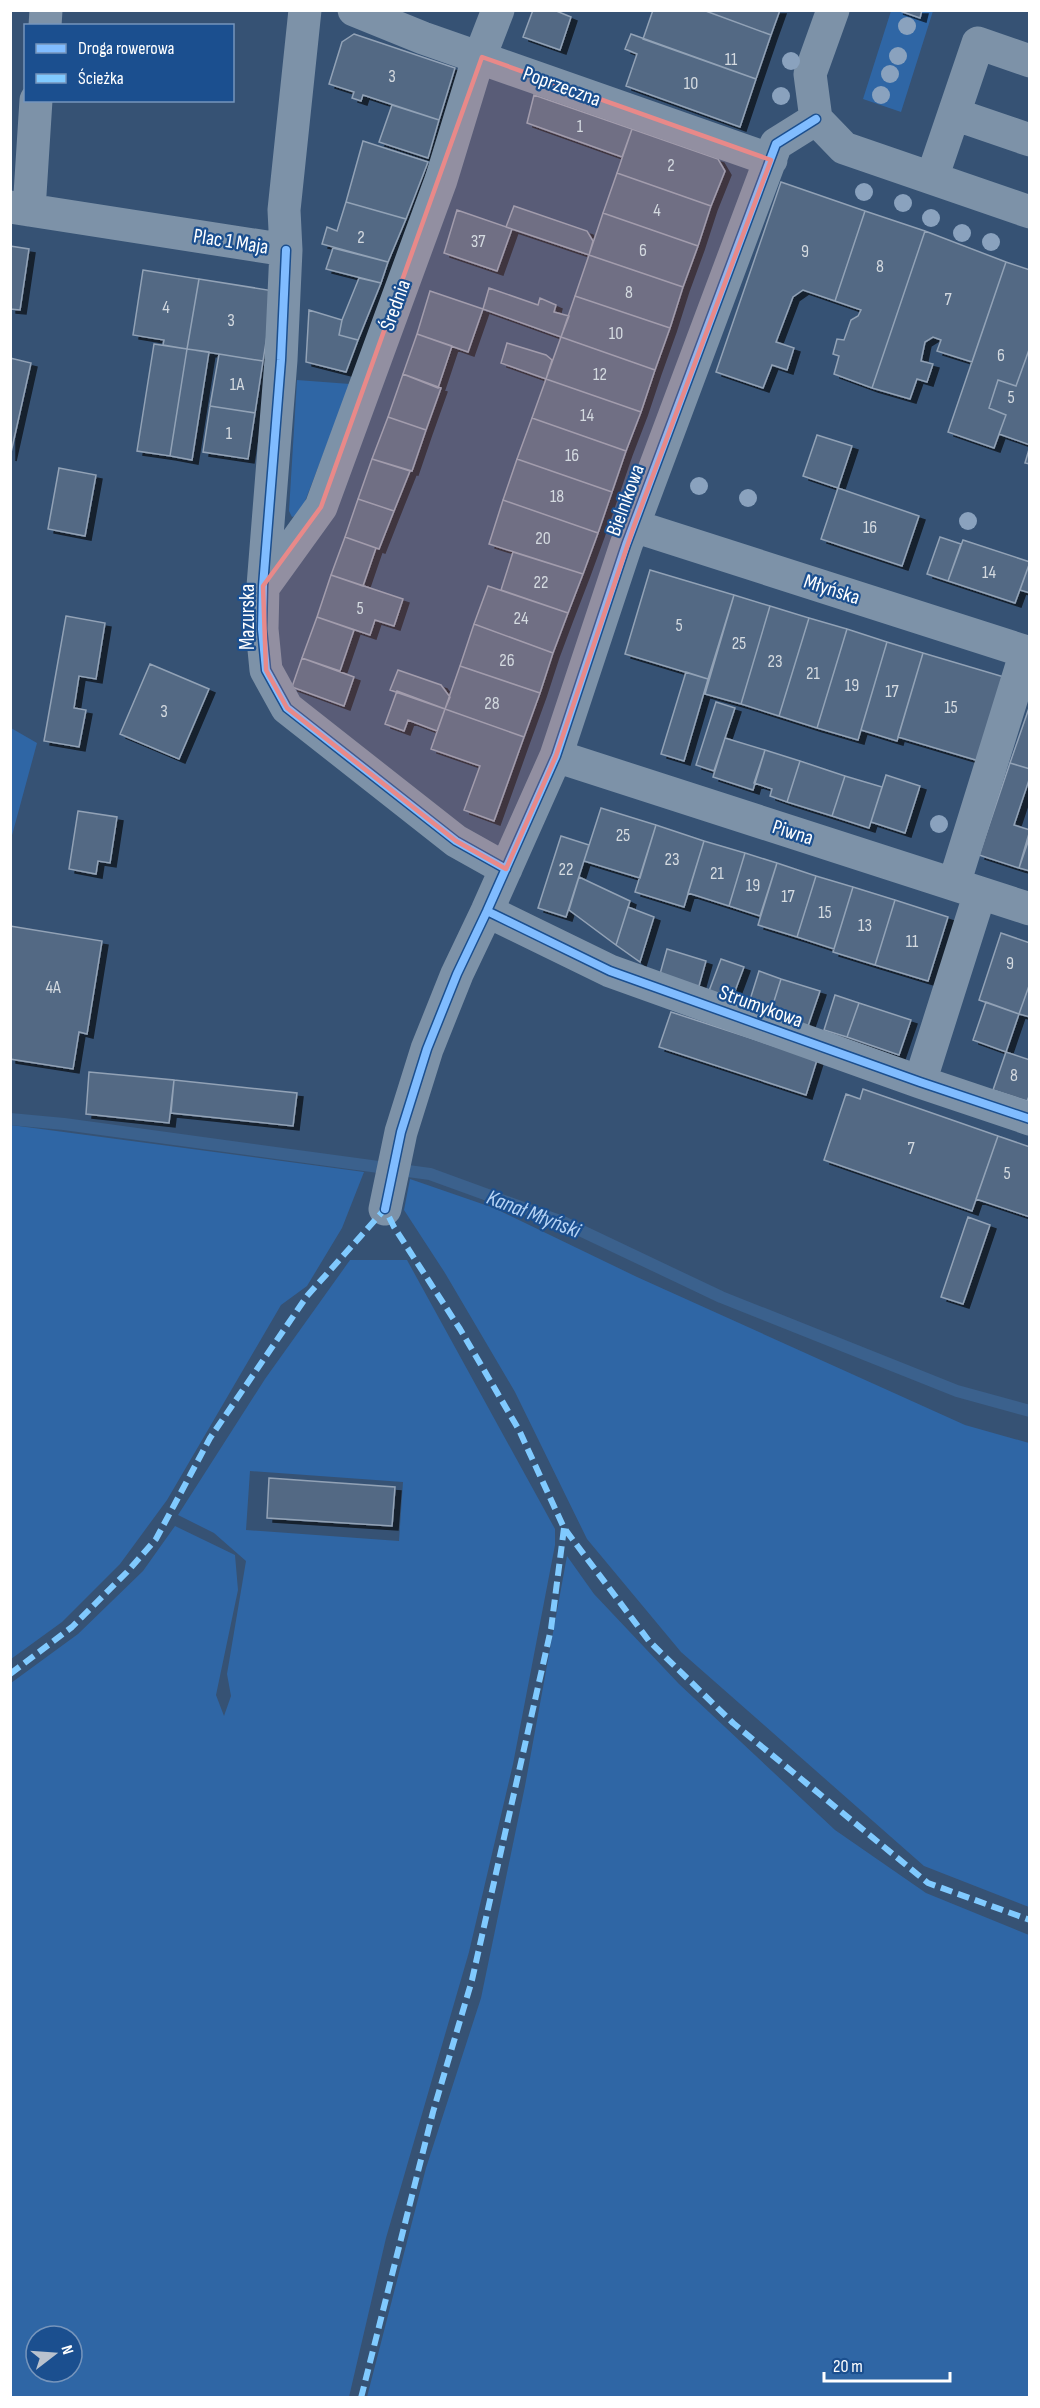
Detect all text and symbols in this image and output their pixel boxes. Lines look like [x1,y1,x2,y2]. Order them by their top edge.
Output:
legend [24,24,234,102]
text: Droga rowerowa [78,38,175,59]
house number: 11 [725,49,738,70]
street label: Poprzeczna [520,61,604,112]
house number: 3 [388,66,396,87]
text: Ścieżka [78,68,124,89]
house number: 10 [684,73,698,94]
house number: 1 [577,116,584,137]
house number: 2 [667,155,675,176]
house number: 4 [653,200,661,221]
street label: Plac 1 Maja [192,223,270,260]
house number: 2 [357,227,365,248]
house number: 37 [471,231,486,252]
house number: 6 [639,240,647,261]
house number: 9 [801,241,809,262]
house number: 8 [876,256,884,277]
street label: Średnia [375,276,416,334]
house number: 8 [625,282,633,303]
house number: 7 [944,289,952,310]
house number: 4 [162,297,170,318]
house number: 3 [227,310,235,331]
house number: 10 [609,323,623,344]
house number: 6 [997,345,1005,366]
house number: 12 [593,364,607,385]
house number: 1A [230,374,244,395]
house number: 5 [1007,387,1015,408]
house number: 14 [580,405,594,426]
house number: 1 [226,423,233,444]
house number: 16 [565,445,579,466]
street label: Bielnikowa [601,461,650,539]
house number: 18 [550,486,564,507]
house number: 16 [863,517,877,538]
house number: 20 [535,528,551,549]
house number: 14 [982,562,996,583]
street label: Młyńska [801,569,863,610]
house number: 22 [534,572,548,593]
street label: Mazurska [235,584,260,650]
house number: 5 [356,598,364,619]
house number: 24 [514,608,529,629]
house number: 5 [675,615,683,636]
house number: 25 [732,633,746,654]
house number: 26 [499,650,515,671]
house number: 23 [768,651,783,672]
house number: 21 [806,663,821,684]
house number: 19 [845,675,859,696]
house number: 17 [885,681,900,702]
house number: 28 [484,693,500,714]
house number: 15 [944,697,958,718]
house number: 3 [160,701,168,722]
street label: Piwna [769,814,817,851]
house number: 25 [616,825,630,846]
house number: 23 [665,849,680,870]
house number: 22 [559,859,573,880]
house number: 21 [710,863,725,884]
house number: 19 [746,875,760,896]
house number: 17 [781,886,796,907]
house number: 15 [818,902,832,923]
house number: 13 [858,915,872,936]
house number: 11 [906,931,919,952]
house number: 9 [1006,953,1014,974]
house number: 4A [45,977,61,998]
street label: Strumykowa [715,980,806,1033]
house number: 8 [1010,1065,1018,1086]
house number: 7 [907,1138,915,1159]
house number: 5 [1003,1163,1011,1184]
water label: Kanał Młyński [483,1184,585,1245]
north arrow [24,2324,84,2384]
text: N [57,2343,77,2357]
scale bar [824,2345,950,2383]
text: 20 m [833,2356,863,2377]

